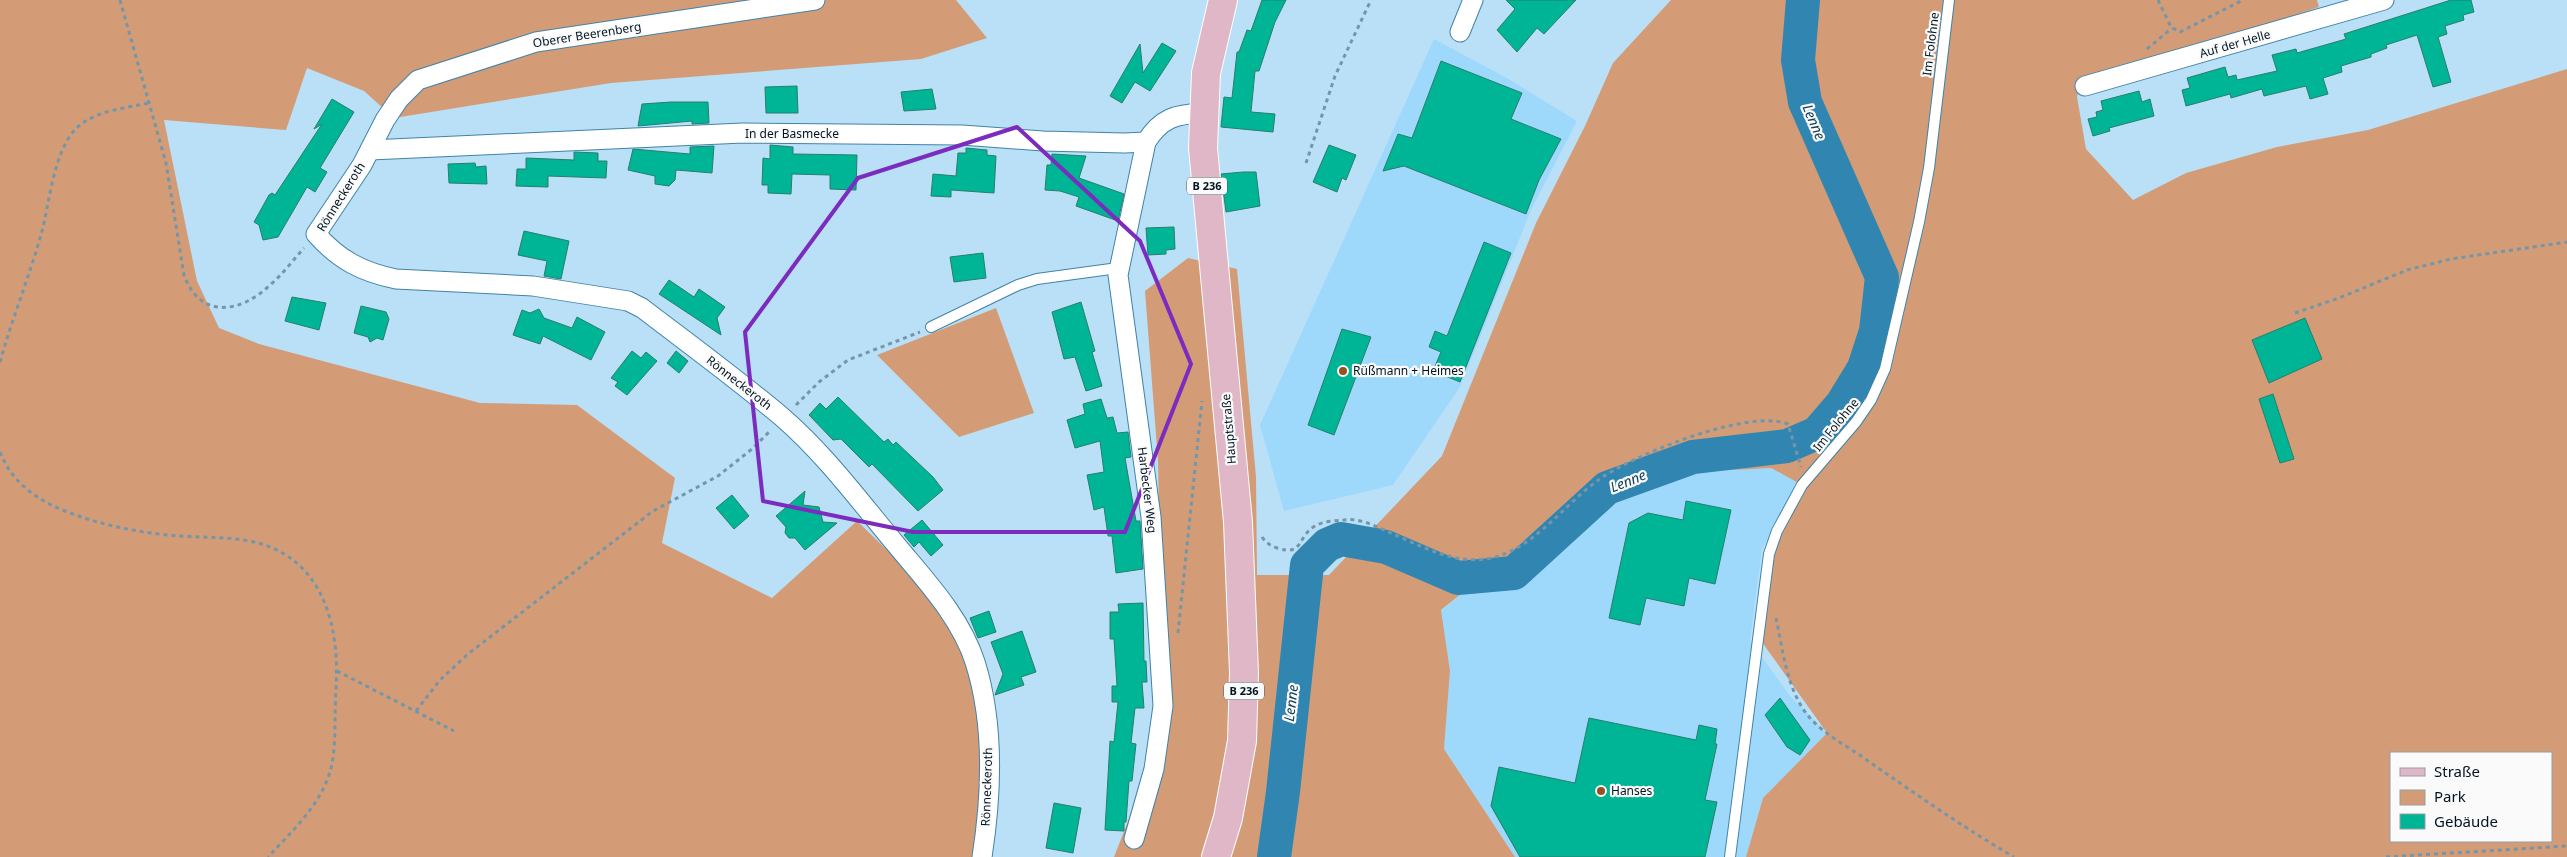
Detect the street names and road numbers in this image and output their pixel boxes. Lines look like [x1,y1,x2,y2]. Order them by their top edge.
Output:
street label: Im Folohne [1918,11,1943,77]
street label: Oberer Beerenberg [531,18,642,51]
street label: Auf der Helle [2197,25,2273,62]
street label: In der Basmecke [745,125,839,142]
street label: Rönneckeroth [312,159,369,235]
road number: B 236 [1187,178,1227,195]
street label: Rönneckeroth [703,352,776,414]
street label: Hauptstraße [1217,393,1240,465]
street label: Im Folohne [1809,394,1862,455]
street label: Harbecker Weg [1134,446,1161,534]
road number: B 236 [1224,682,1264,699]
street label: Rönneckeroth [977,747,996,827]

